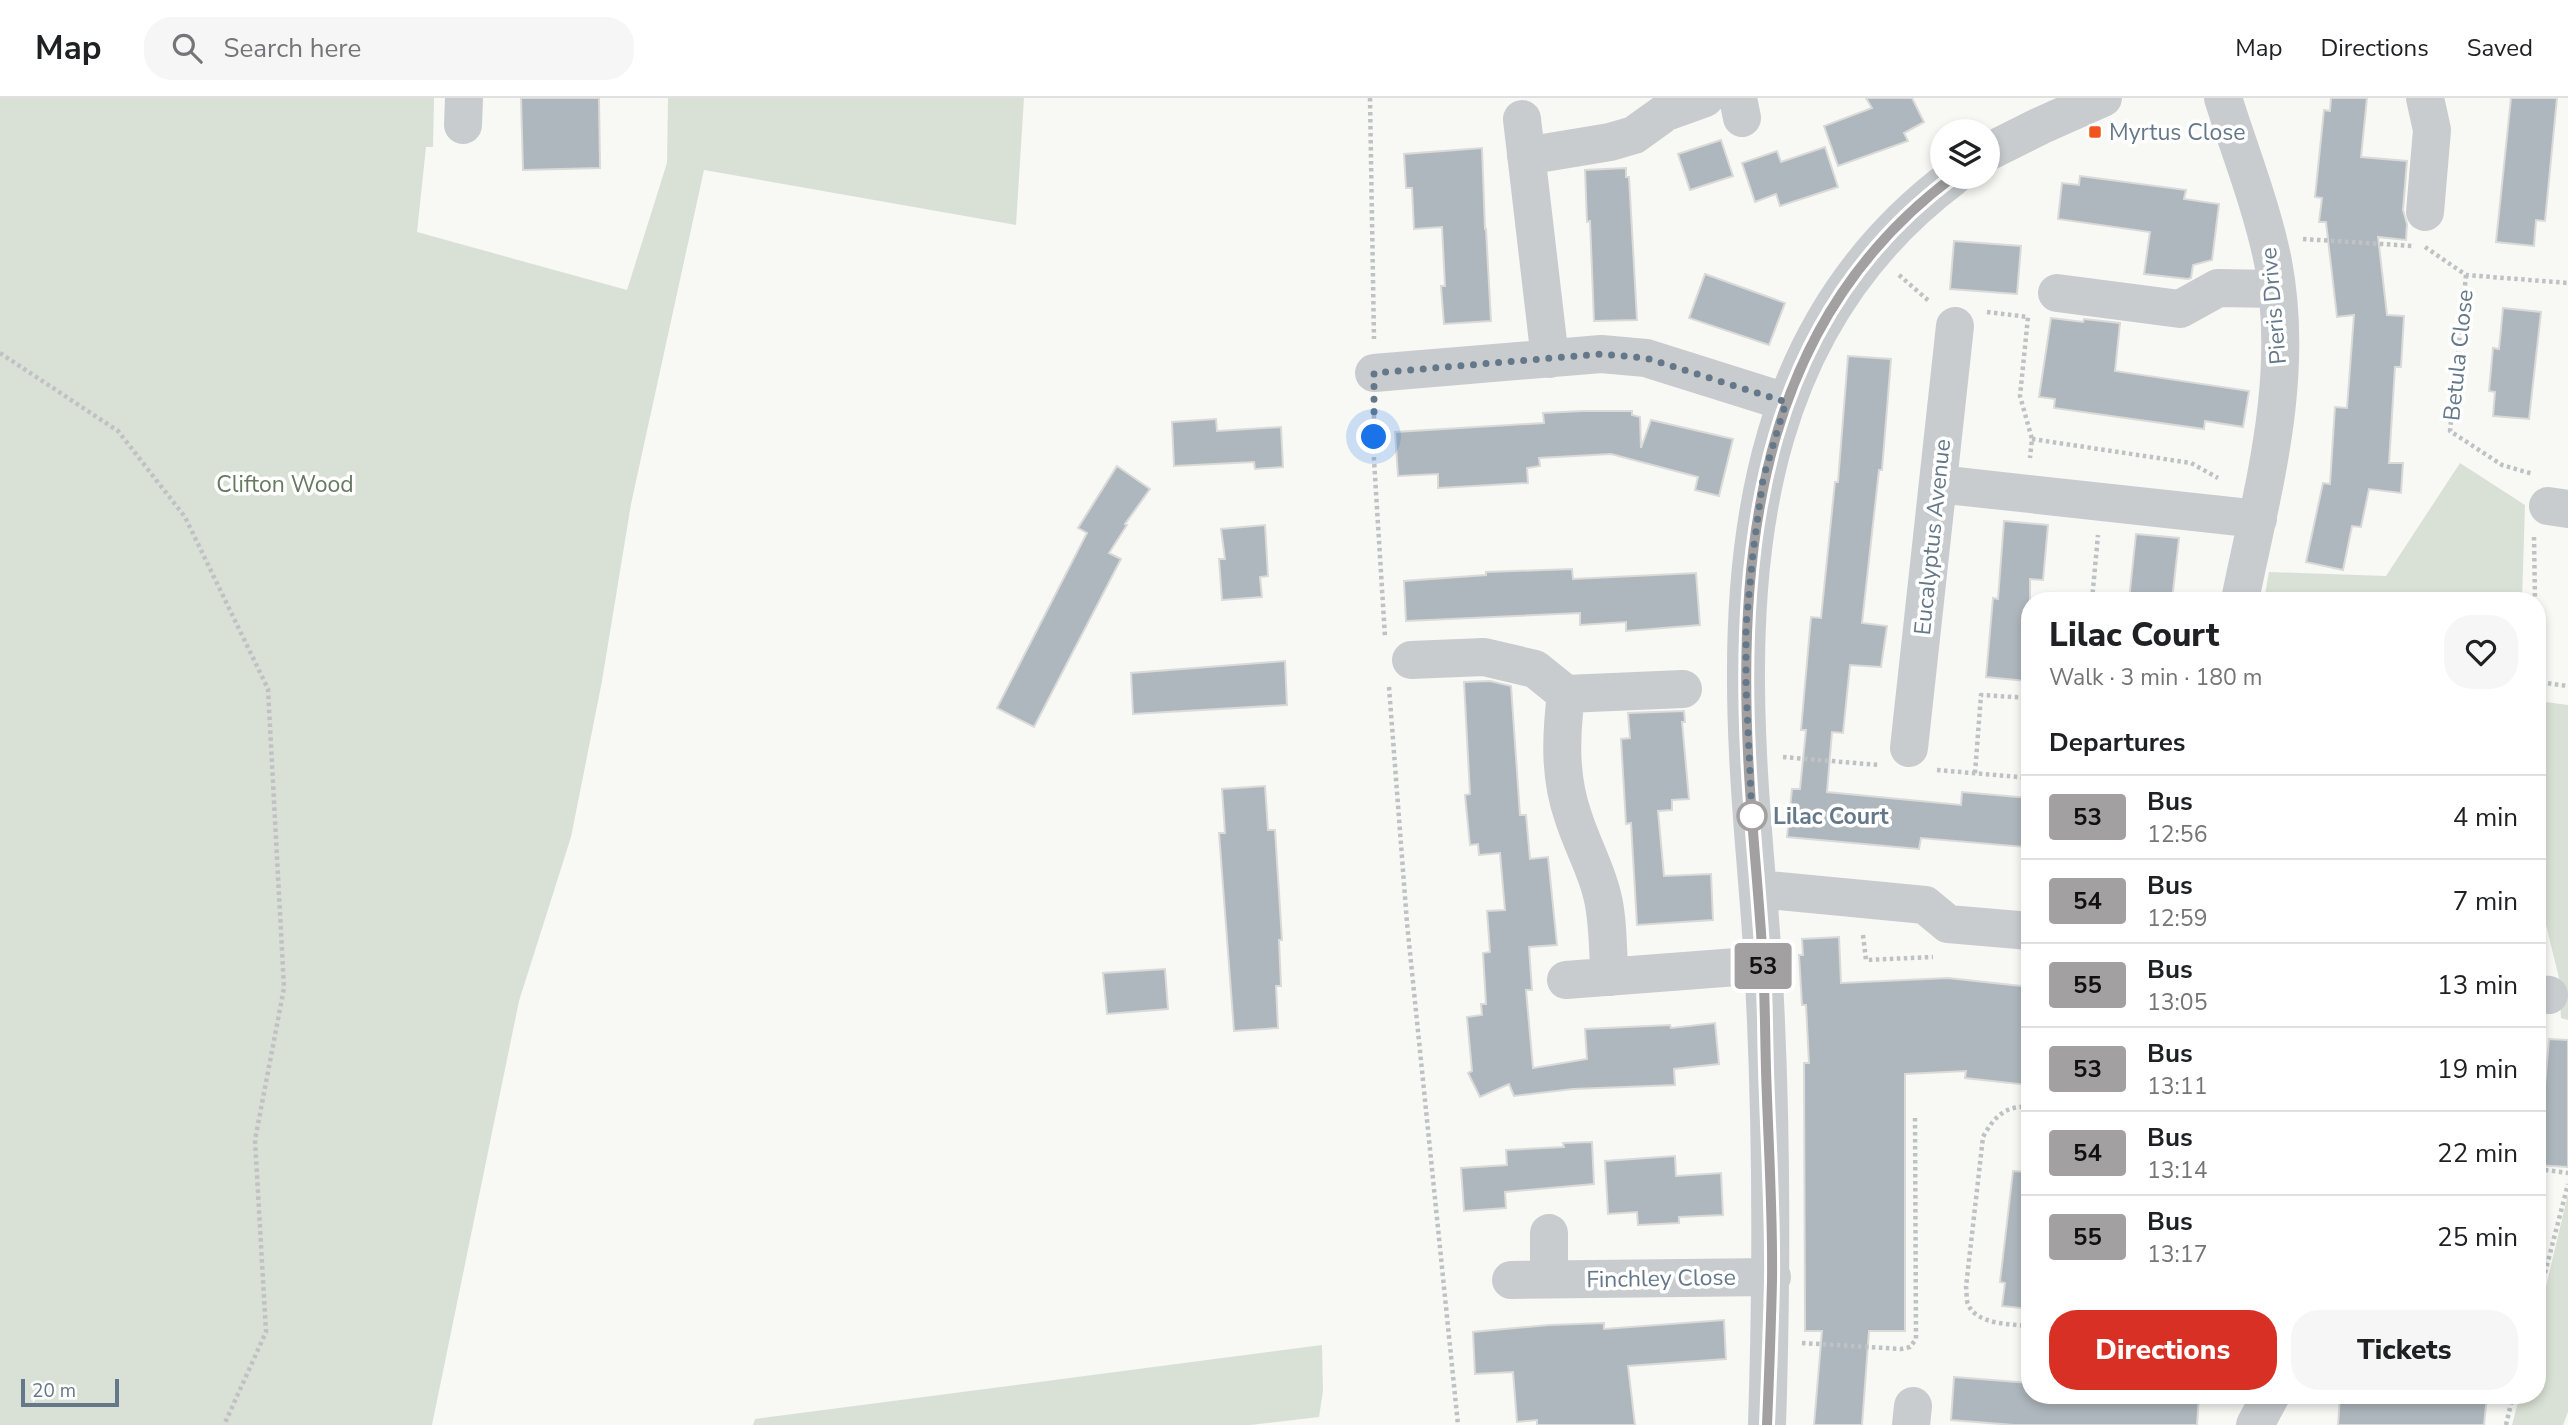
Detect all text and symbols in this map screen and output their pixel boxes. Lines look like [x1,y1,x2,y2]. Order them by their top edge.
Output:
search box [144,17,634,80]
text: Map [35,26,102,71]
icon: search [168,29,206,67]
text: Search here [224,31,361,66]
text: Map [2235,32,2282,64]
text: Directions [2320,32,2429,64]
text: Saved [2467,32,2533,64]
place label: Myrtus Close [2109,117,2246,148]
map controls [1930,119,2000,189]
button: layers [1930,119,2000,189]
marker: Myrtus Close [2087,124,2103,140]
street label: Pieris Drive [2253,246,2294,366]
street label: Betula Close [2436,288,2481,422]
your location [1356,419,1391,454]
street label: Eucalyptus Avenue [1907,438,1958,637]
park label: Clifton Wood [216,469,354,500]
text: Lilac Court [2049,613,2219,658]
button: heart [2444,615,2518,689]
text: Walk · 3 min · 180 m [2049,662,2262,693]
text: Departures [2049,725,2185,760]
text: Bus [2147,784,2193,819]
text: 4 min [2453,800,2518,835]
marker: Lilac Court [1737,801,1767,831]
place label: Lilac Court [1773,801,1889,832]
text: 53 [2073,801,2102,833]
text: 12:56 [2147,819,2207,850]
text: Bus [2147,868,2193,903]
text: 7 min [2453,884,2518,919]
text: 54 [2073,885,2102,917]
text: 12:59 [2147,903,2207,934]
line badge: 53 [1732,943,1795,989]
text: 53 [1749,950,1777,982]
text: Bus [2147,952,2193,987]
text: 13 min [2437,968,2518,1003]
text: 55 [2073,969,2102,1001]
text: 13:05 [2147,987,2207,1018]
text: Bus [2147,1036,2193,1071]
text: 19 min [2437,1052,2518,1087]
text: 53 [2073,1053,2102,1085]
text: 13:11 [2147,1071,2207,1102]
text: Bus [2147,1120,2193,1155]
text: 22 min [2437,1136,2518,1171]
text: 54 [2073,1137,2102,1169]
text: 13:14 [2147,1155,2207,1186]
text: Bus [2147,1204,2193,1239]
text: 25 min [2437,1220,2518,1255]
text: 55 [2073,1221,2102,1253]
text: 13:17 [2147,1239,2207,1270]
street label: Finchley Close [1586,1262,1736,1295]
button: Directions [2049,1310,2277,1390]
button: Tickets [2291,1310,2518,1390]
scale bar [21,1376,119,1408]
text: 20 m [32,1378,76,1404]

